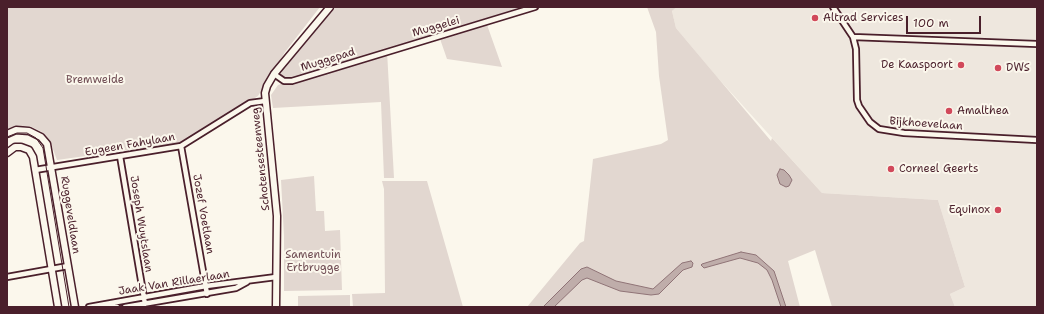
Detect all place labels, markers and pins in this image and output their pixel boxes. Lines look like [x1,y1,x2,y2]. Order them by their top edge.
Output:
place label: Altrad Services [823,11,904,25]
marker: Altrad Services [810,13,820,23]
place label: De Kaaspoort [881,58,953,72]
marker: De Kaaspoort [956,60,966,70]
place label: DWS [1006,61,1030,75]
marker: DWS [993,63,1003,73]
place label: Amalthea [957,104,1009,118]
marker: Amalthea [944,106,954,116]
place label: Corneel Geerts [899,162,978,176]
marker: Corneel Geerts [886,164,896,174]
place label: Equinox [949,203,990,217]
marker: Equinox [993,205,1003,215]

